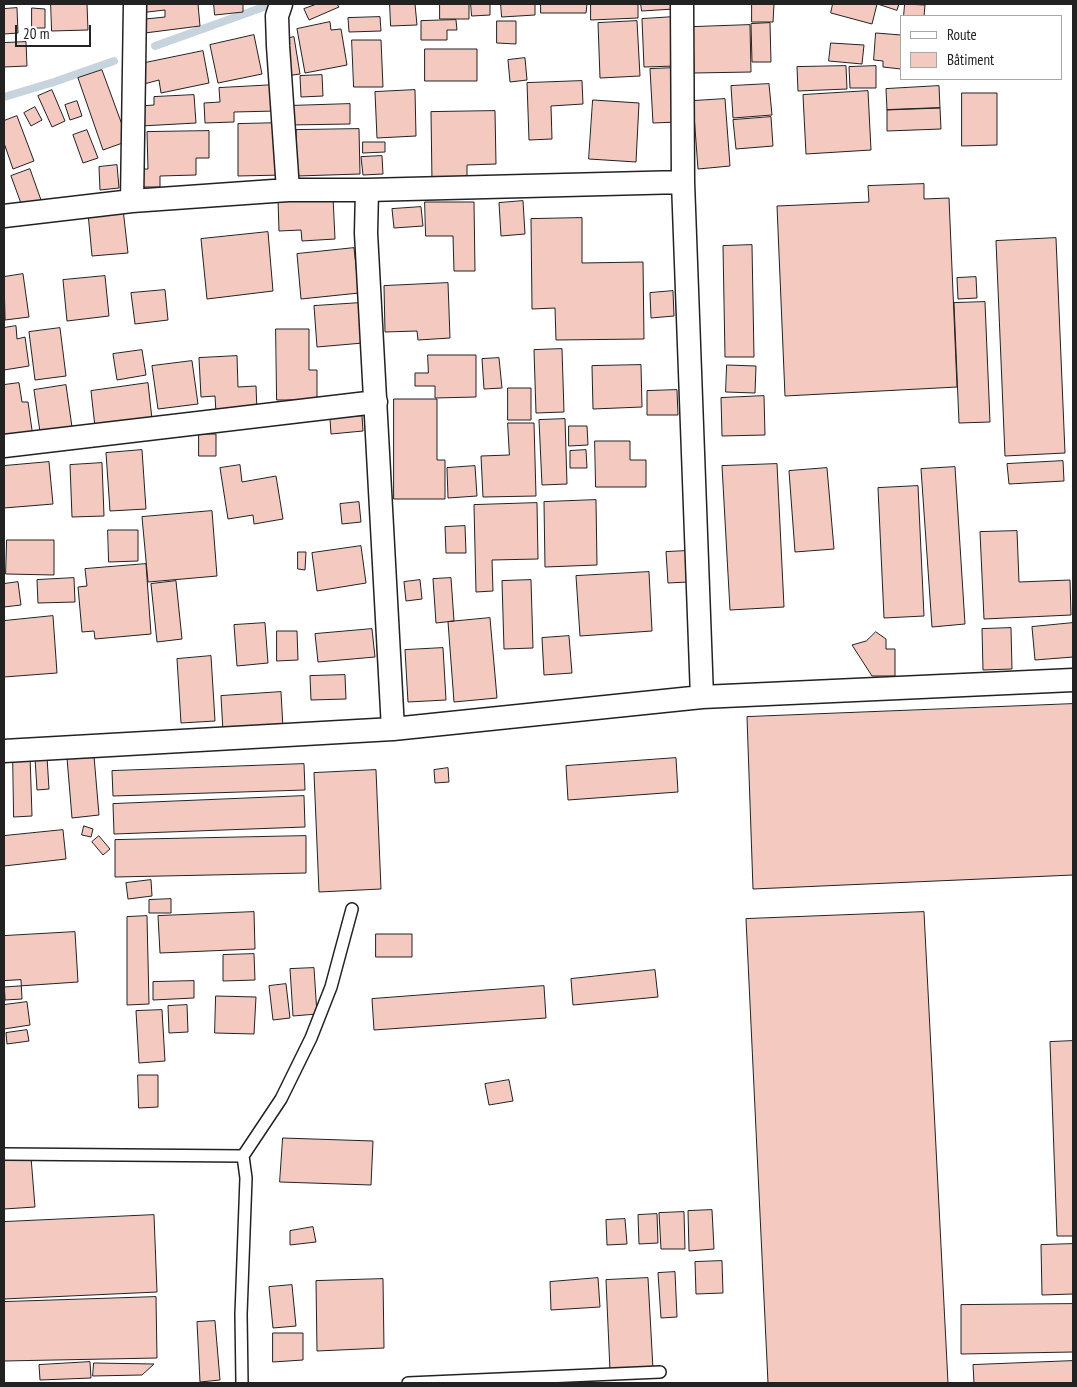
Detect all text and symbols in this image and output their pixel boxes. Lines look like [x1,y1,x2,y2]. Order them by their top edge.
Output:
scale bar [18,15,94,47]
legend [900,15,1062,80]
text: 20 m [23,24,49,43]
text: Route [947,25,977,44]
text: Bâtiment [947,50,994,69]

